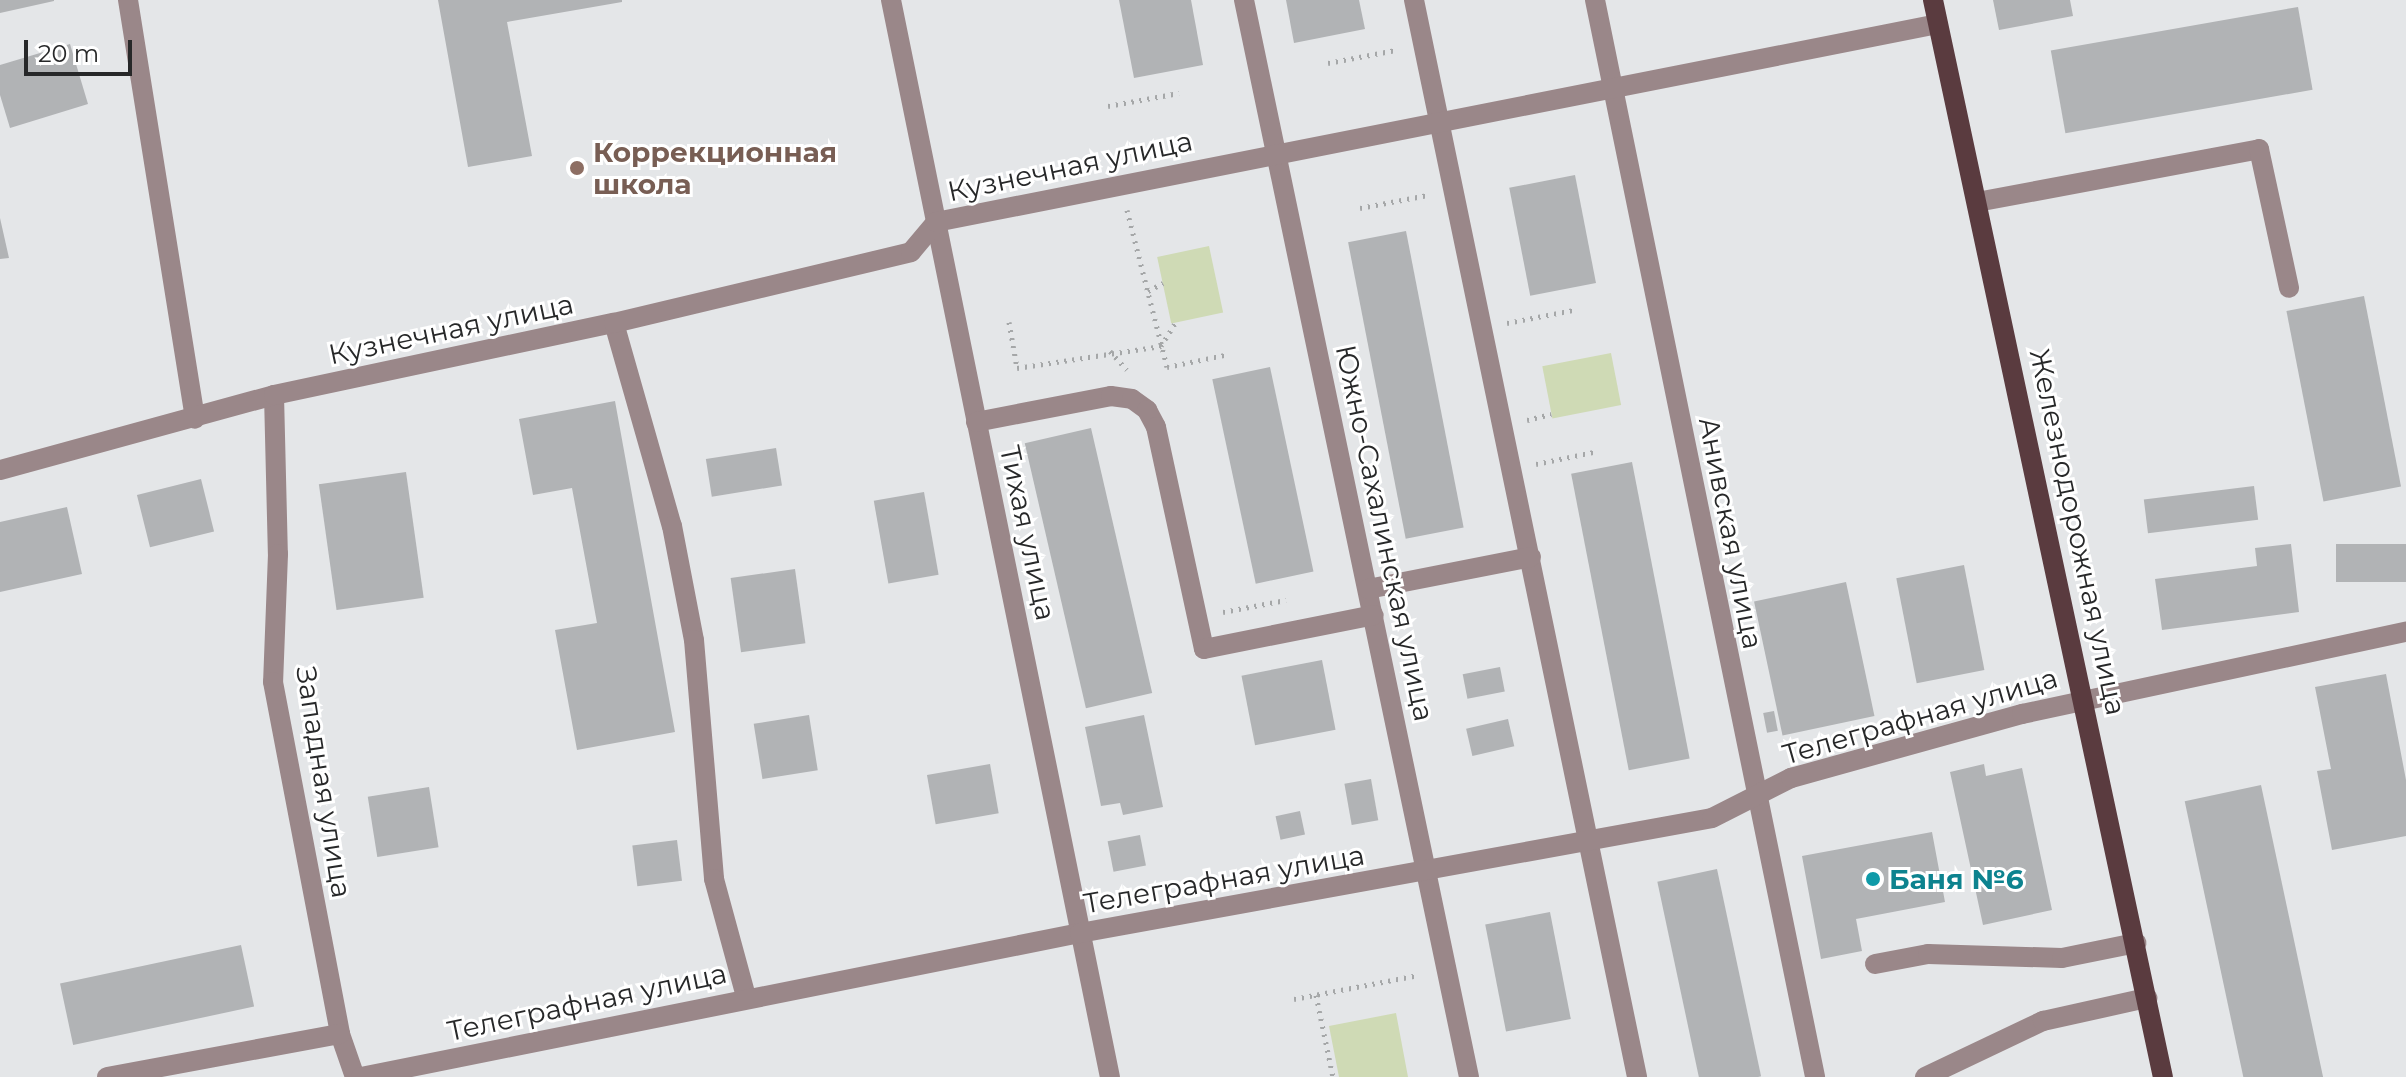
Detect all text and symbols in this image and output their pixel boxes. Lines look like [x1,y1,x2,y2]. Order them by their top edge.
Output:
scale bar [28,24,136,74]
text: 20 m [38,39,99,68]
street label: Кузнечная улица [945,124,1195,208]
place label: Коррекционная школа [593,135,837,201]
marker: Коррекционная школа [568,159,586,177]
street label: Кузнечная улица [326,287,576,371]
street label: Южно-Сахалинская улица [1329,342,1441,724]
street label: Железнодорожная улица [2023,346,2133,718]
street label: Анивская улица [1692,414,1770,652]
street label: Тихая улица [993,443,1063,623]
street label: Телеграфная улица [1779,661,2061,771]
street label: Западная улица [289,664,359,900]
street label: Телеграфная улица [1081,838,1367,920]
place label: Баня №6 [1889,862,2024,896]
marker: Баня №6 [1864,870,1882,888]
street label: Телеграфная улица [444,956,730,1048]

